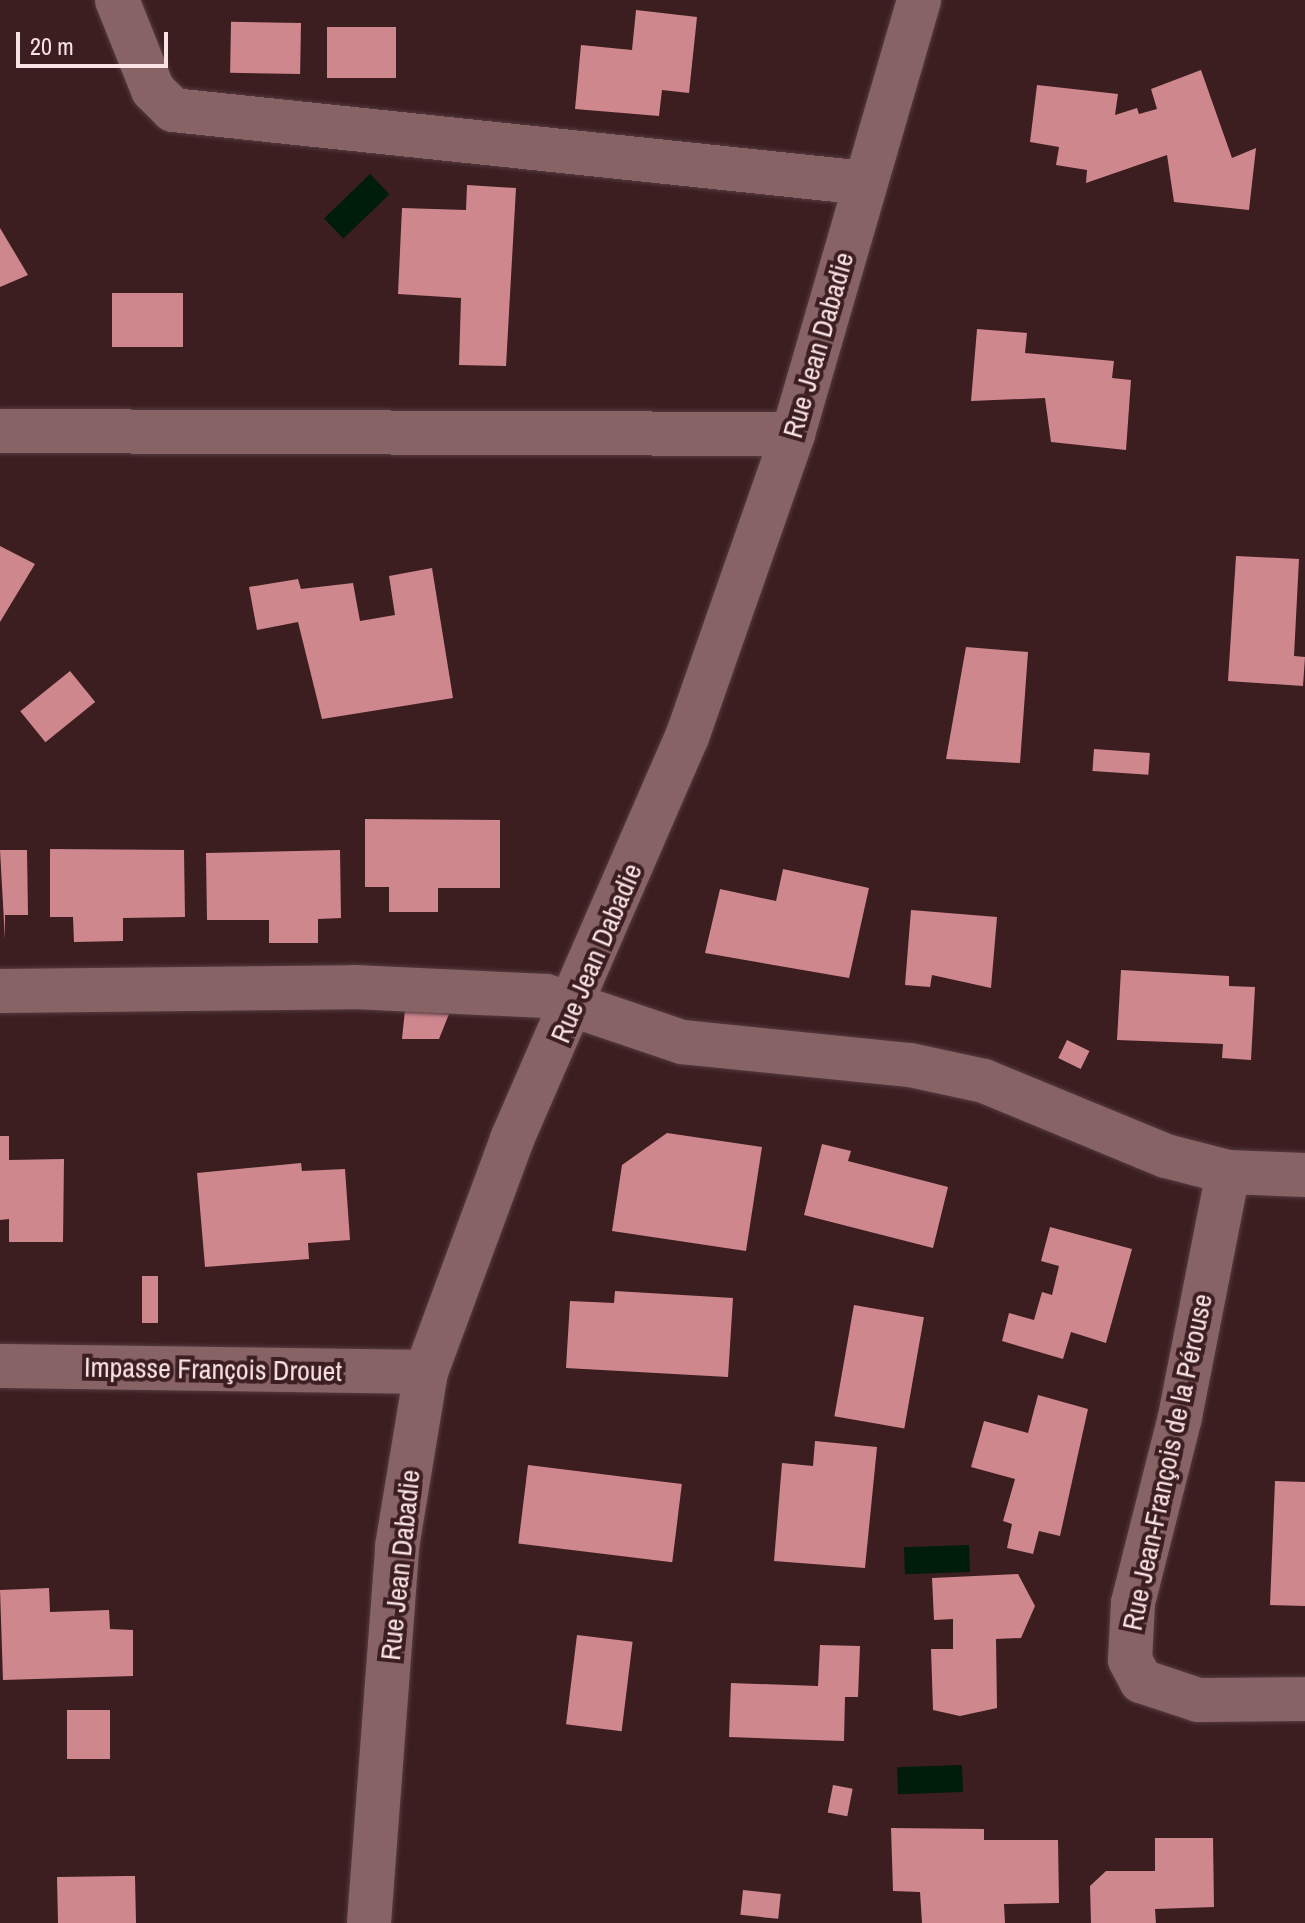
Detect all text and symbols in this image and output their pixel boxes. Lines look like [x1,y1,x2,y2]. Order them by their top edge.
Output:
scale bar [20,16,172,66]
text: 20 m [30,30,74,62]
street label: Rue Jean Dabadie [775,248,861,442]
street label: Rue Jean Dabadie [543,858,649,1048]
street label: Rue Jean-François de la Pérouse [1115,1291,1219,1633]
street label: Impasse François Drouet [84,1350,342,1388]
street label: Rue Jean Dabadie [373,1468,427,1662]

